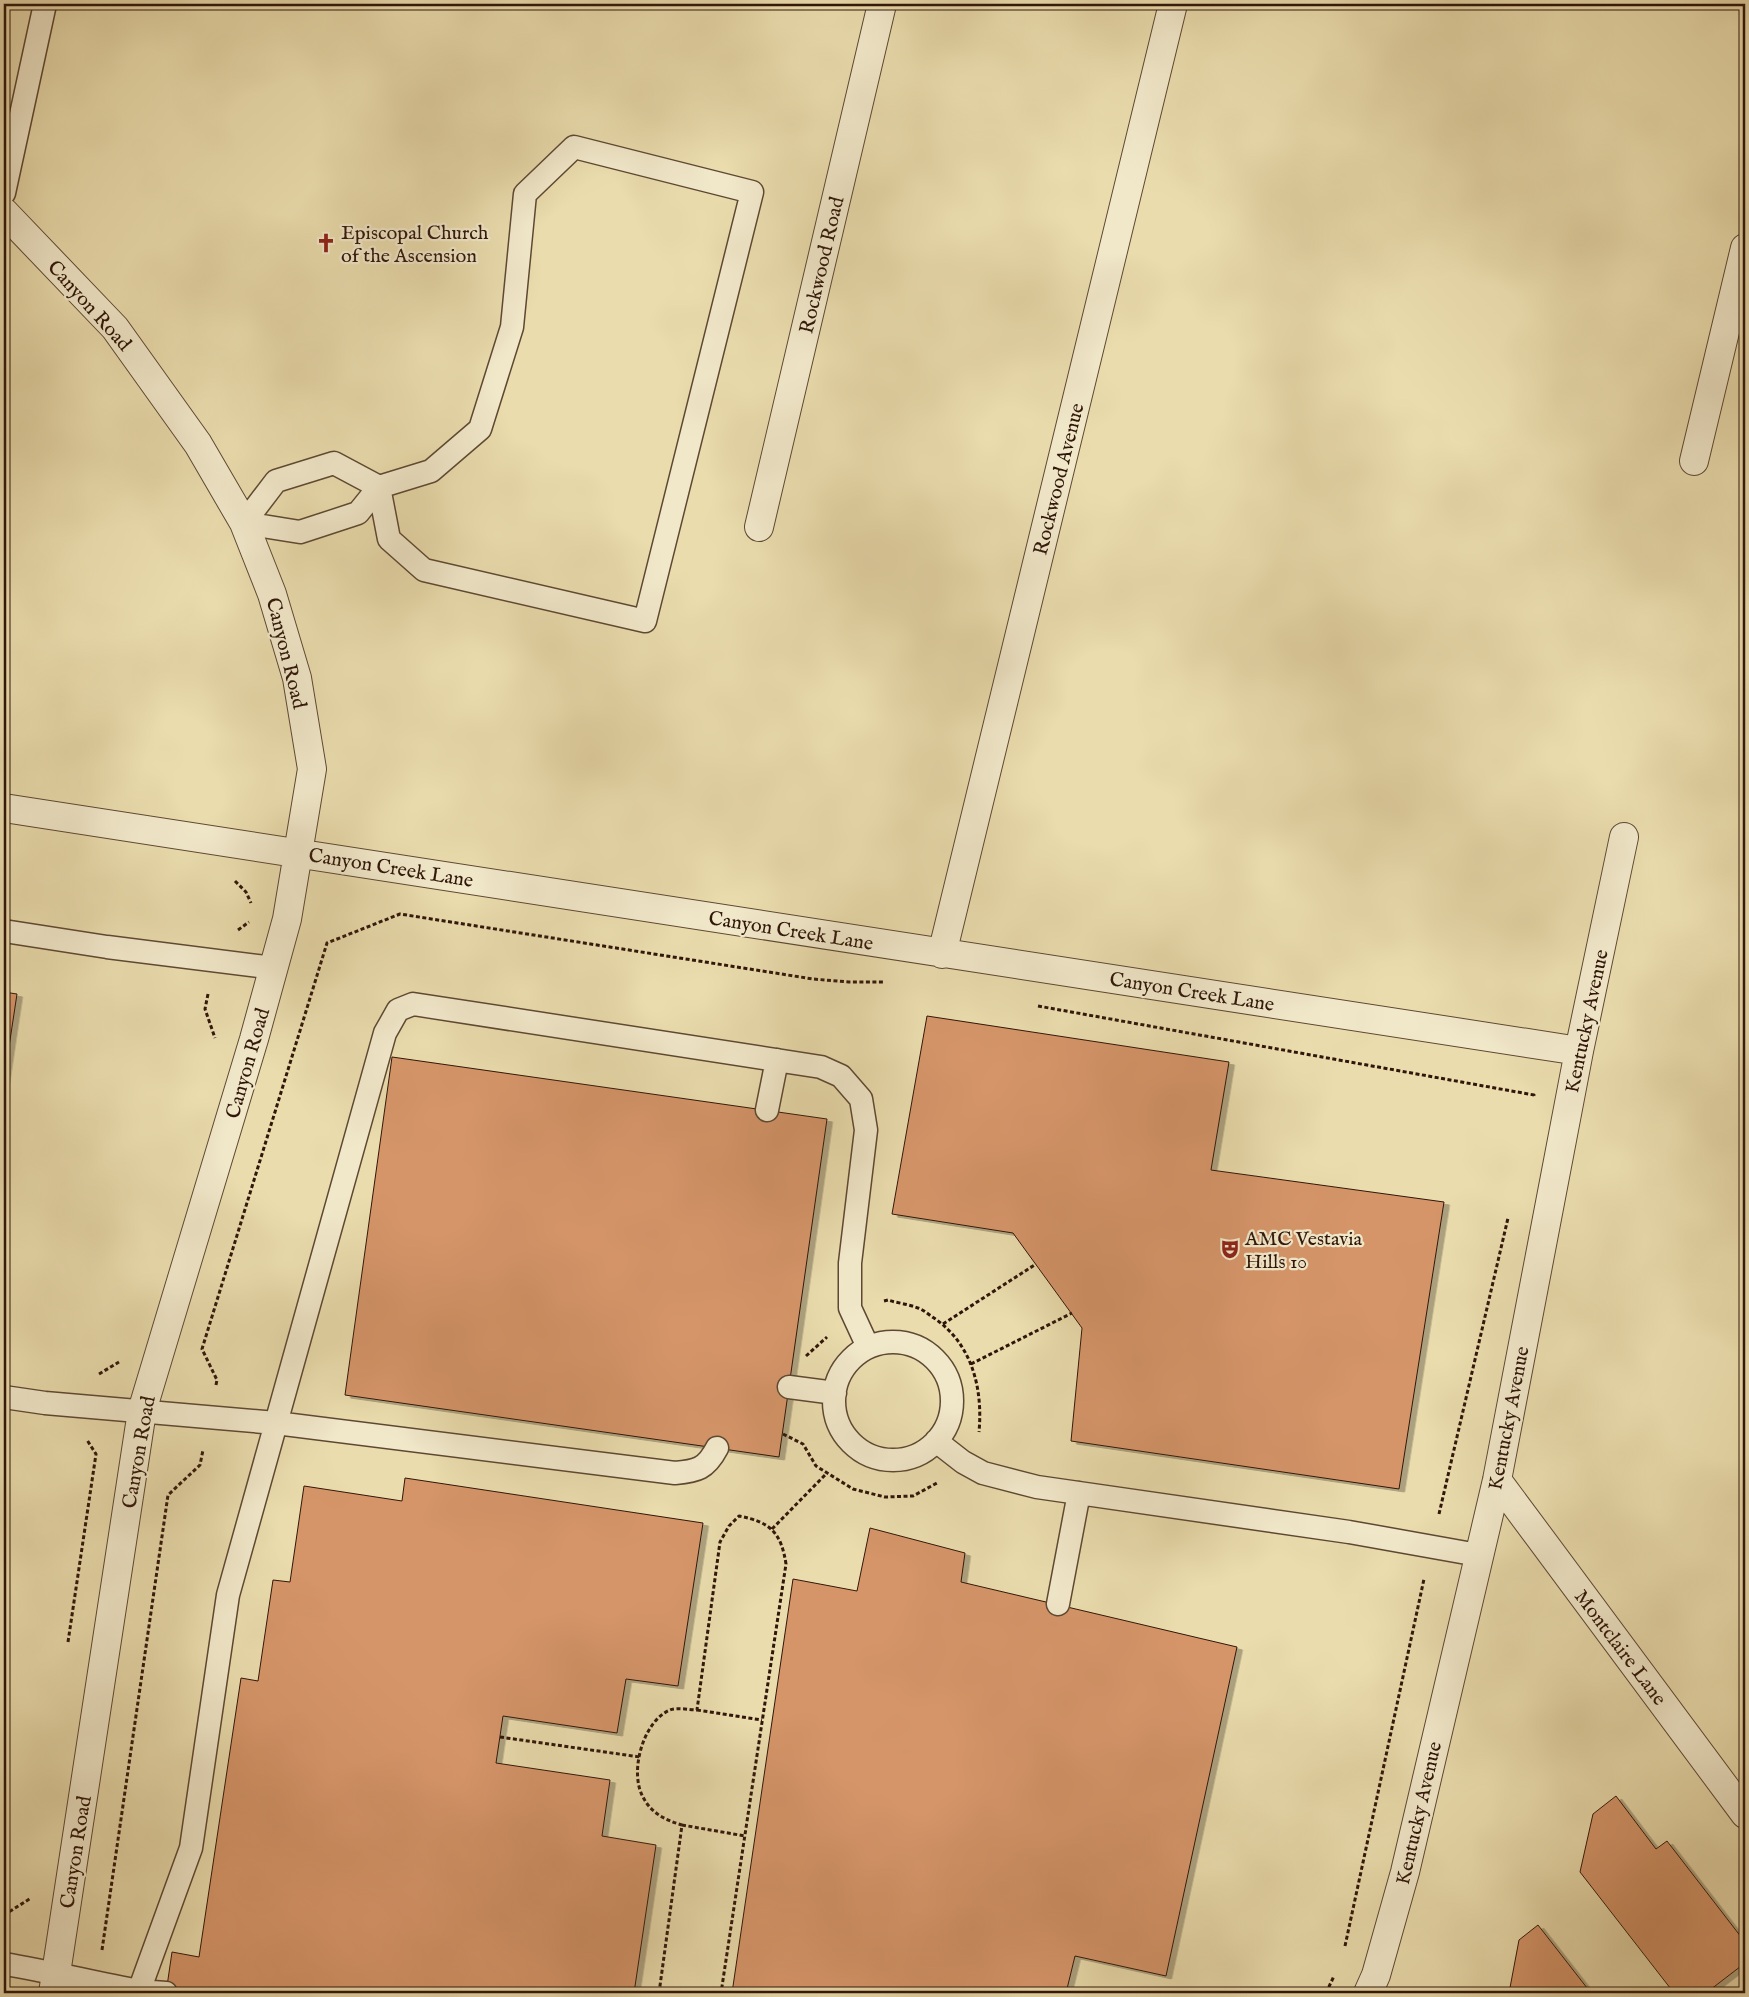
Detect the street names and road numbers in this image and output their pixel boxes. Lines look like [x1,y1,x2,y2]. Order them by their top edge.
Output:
street label: Rockwood Road [795,194,850,336]
street label: Canyon Road [42,255,136,357]
street label: Rockwood Avenue [1028,401,1090,558]
street label: Canyon Road [260,595,312,712]
street label: Canyon Creek Lane [307,843,475,894]
street label: Canyon Creek Lane [707,906,875,957]
street label: Kentucky Avenue [1560,947,1615,1095]
street label: Canyon Creek Lane [1108,967,1276,1018]
street label: Canyon Road [221,1005,276,1122]
street label: Kentucky Avenue [1483,1344,1536,1492]
street label: Canyon Road [117,1394,162,1510]
street label: Montclaire Lane [1568,1585,1671,1711]
street label: Kentucky Avenue [1391,1739,1448,1887]
street label: Canyon Road [55,1794,98,1910]

